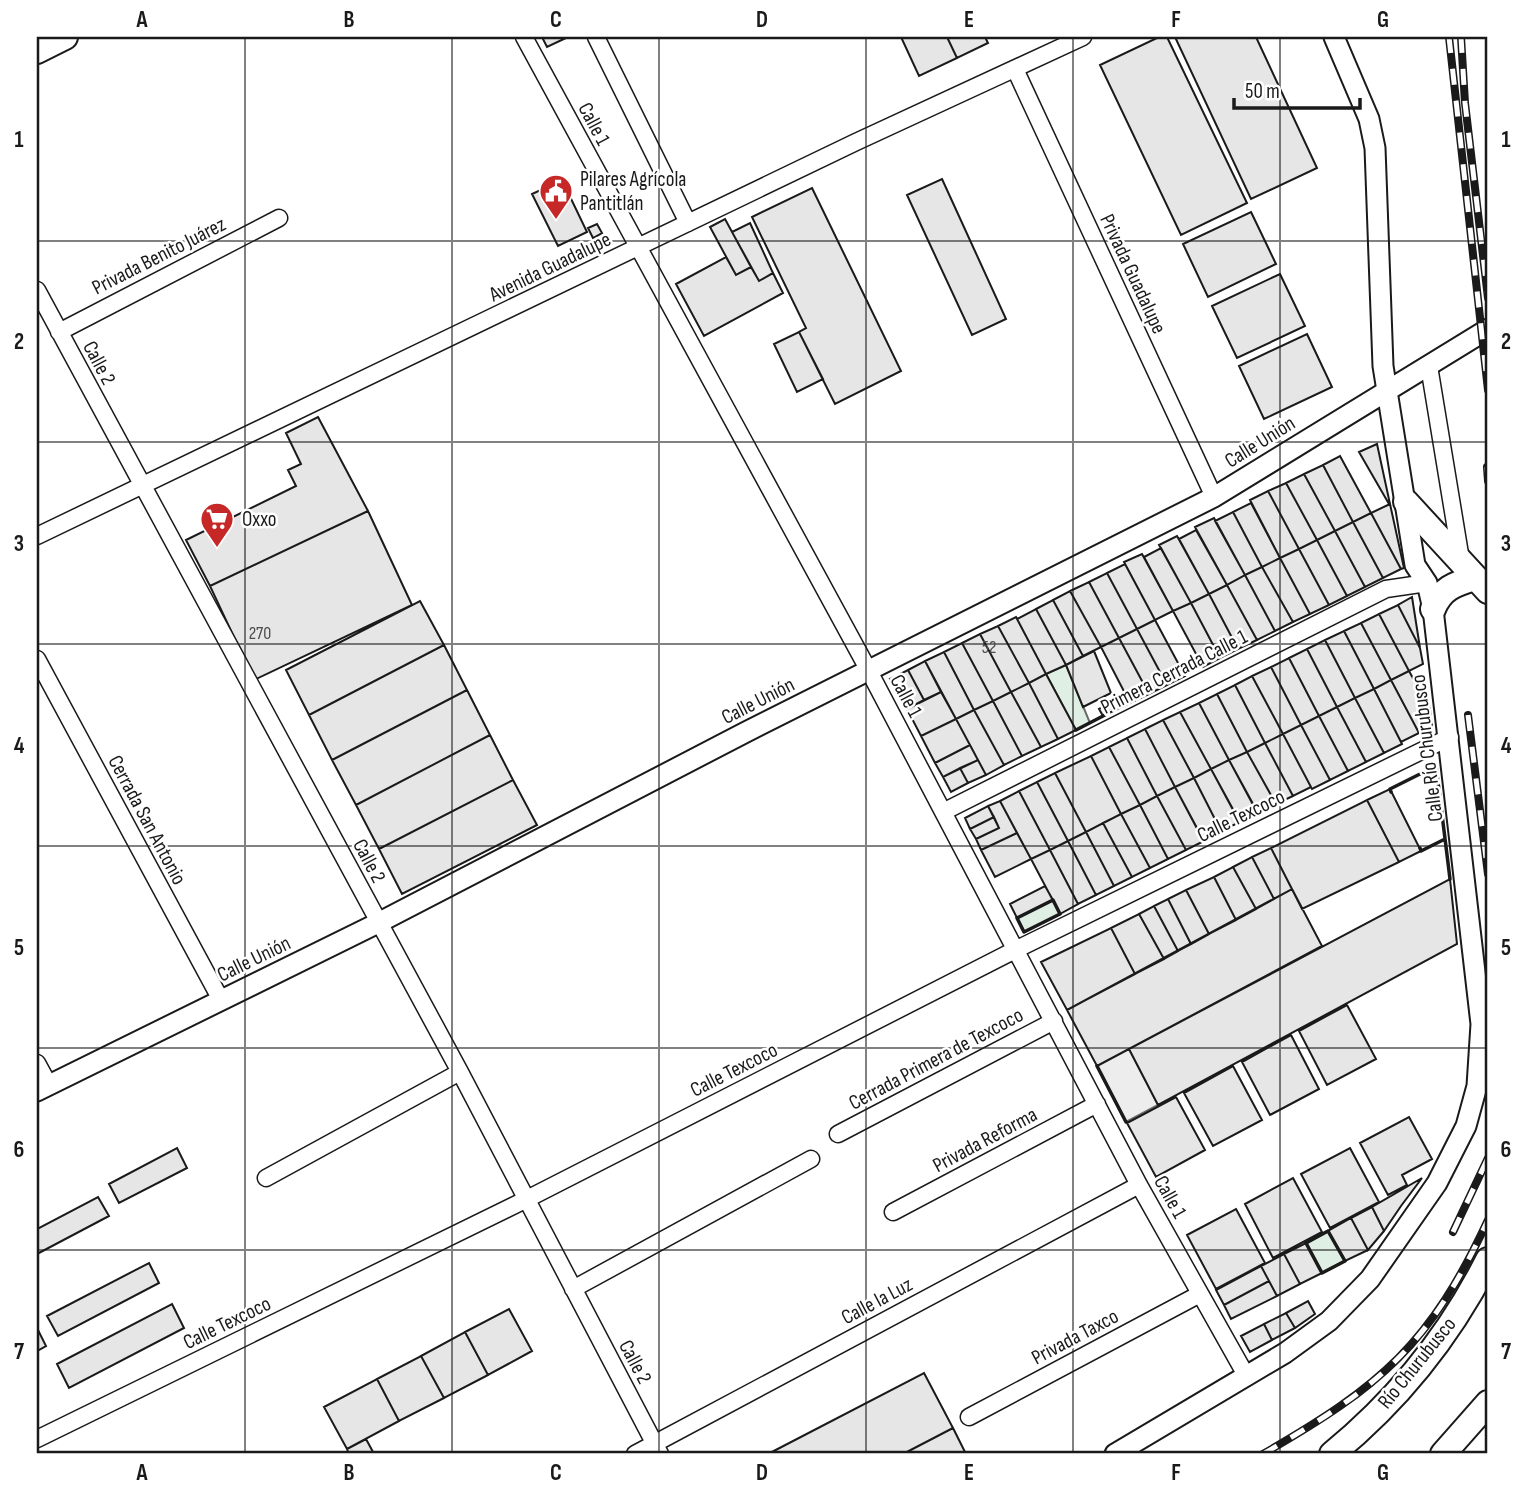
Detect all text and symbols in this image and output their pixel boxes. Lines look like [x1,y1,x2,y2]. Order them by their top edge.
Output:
text: A [136,6,149,34]
text: B [344,6,355,34]
text: C [550,6,562,34]
text: D [756,6,768,34]
text: E [964,6,974,34]
text: F [1171,6,1181,34]
text: G [1377,6,1389,34]
scale bar [1234,66,1360,110]
text: 50 m [1245,79,1280,104]
street label: Calle 1 [572,98,616,150]
text: 1 [14,126,24,154]
text: 1 [1501,126,1511,154]
place label: Pilares Agrícola Pantitlán [580,167,686,216]
public building icon: Pilares Agrícola Pantitlán [537,172,575,221]
street label: Privada Guadalupe [1094,210,1172,338]
street label: Privada Benito Juárez [88,211,230,300]
street label: Avenida Guadalupe [484,227,615,308]
text: 2 [14,328,24,356]
text: 2 [1501,328,1511,356]
street label: Calle 2 [77,337,121,389]
street label: Calle Unión [1220,411,1300,473]
supermarket icon: Oxxo [198,500,236,549]
place label: Oxxo [242,507,276,532]
text: 3 [14,530,24,558]
text: 3 [1501,530,1511,558]
house number: 270 [249,623,271,644]
street label: Primera Cerrada Calle 1 [1097,624,1252,720]
house number: 52 [982,637,996,658]
street label: Calle 1 [884,670,928,722]
street label: Calle Unión [717,672,799,730]
street label: Calle Río Churubusco [1406,673,1448,823]
text: 4 [14,732,25,760]
text: 4 [1501,732,1512,760]
street label: Cerrada San Antonio [102,751,192,889]
street label: Calle Texcoco [1193,784,1289,848]
street label: Calle 2 [347,835,391,887]
street label: Calle Unión [213,931,295,987]
text: 5 [14,934,24,962]
text: 5 [1501,934,1511,962]
street label: Cerrada Primera de Texcoco [845,1002,1027,1116]
street label: Calle Texcoco [686,1037,782,1103]
street label: Privada Reforma [929,1102,1041,1178]
text: 6 [14,1136,24,1164]
text: 6 [1501,1136,1511,1164]
street label: Calle 1 [1148,1171,1192,1223]
street label: Calle la Luz [837,1272,917,1330]
street label: Calle Texcoco [179,1291,275,1355]
street label: Privada Taxco [1027,1304,1123,1370]
street label: Río Churubusco [1373,1312,1461,1414]
street label: Calle 2 [613,1336,657,1388]
text: 7 [14,1338,24,1366]
text: 7 [1501,1338,1511,1366]
text: A [136,1459,149,1487]
text: B [344,1459,355,1487]
text: C [550,1459,562,1487]
text: D [756,1459,768,1487]
text: E [964,1459,974,1487]
text: F [1171,1459,1181,1487]
text: G [1377,1459,1389,1487]

